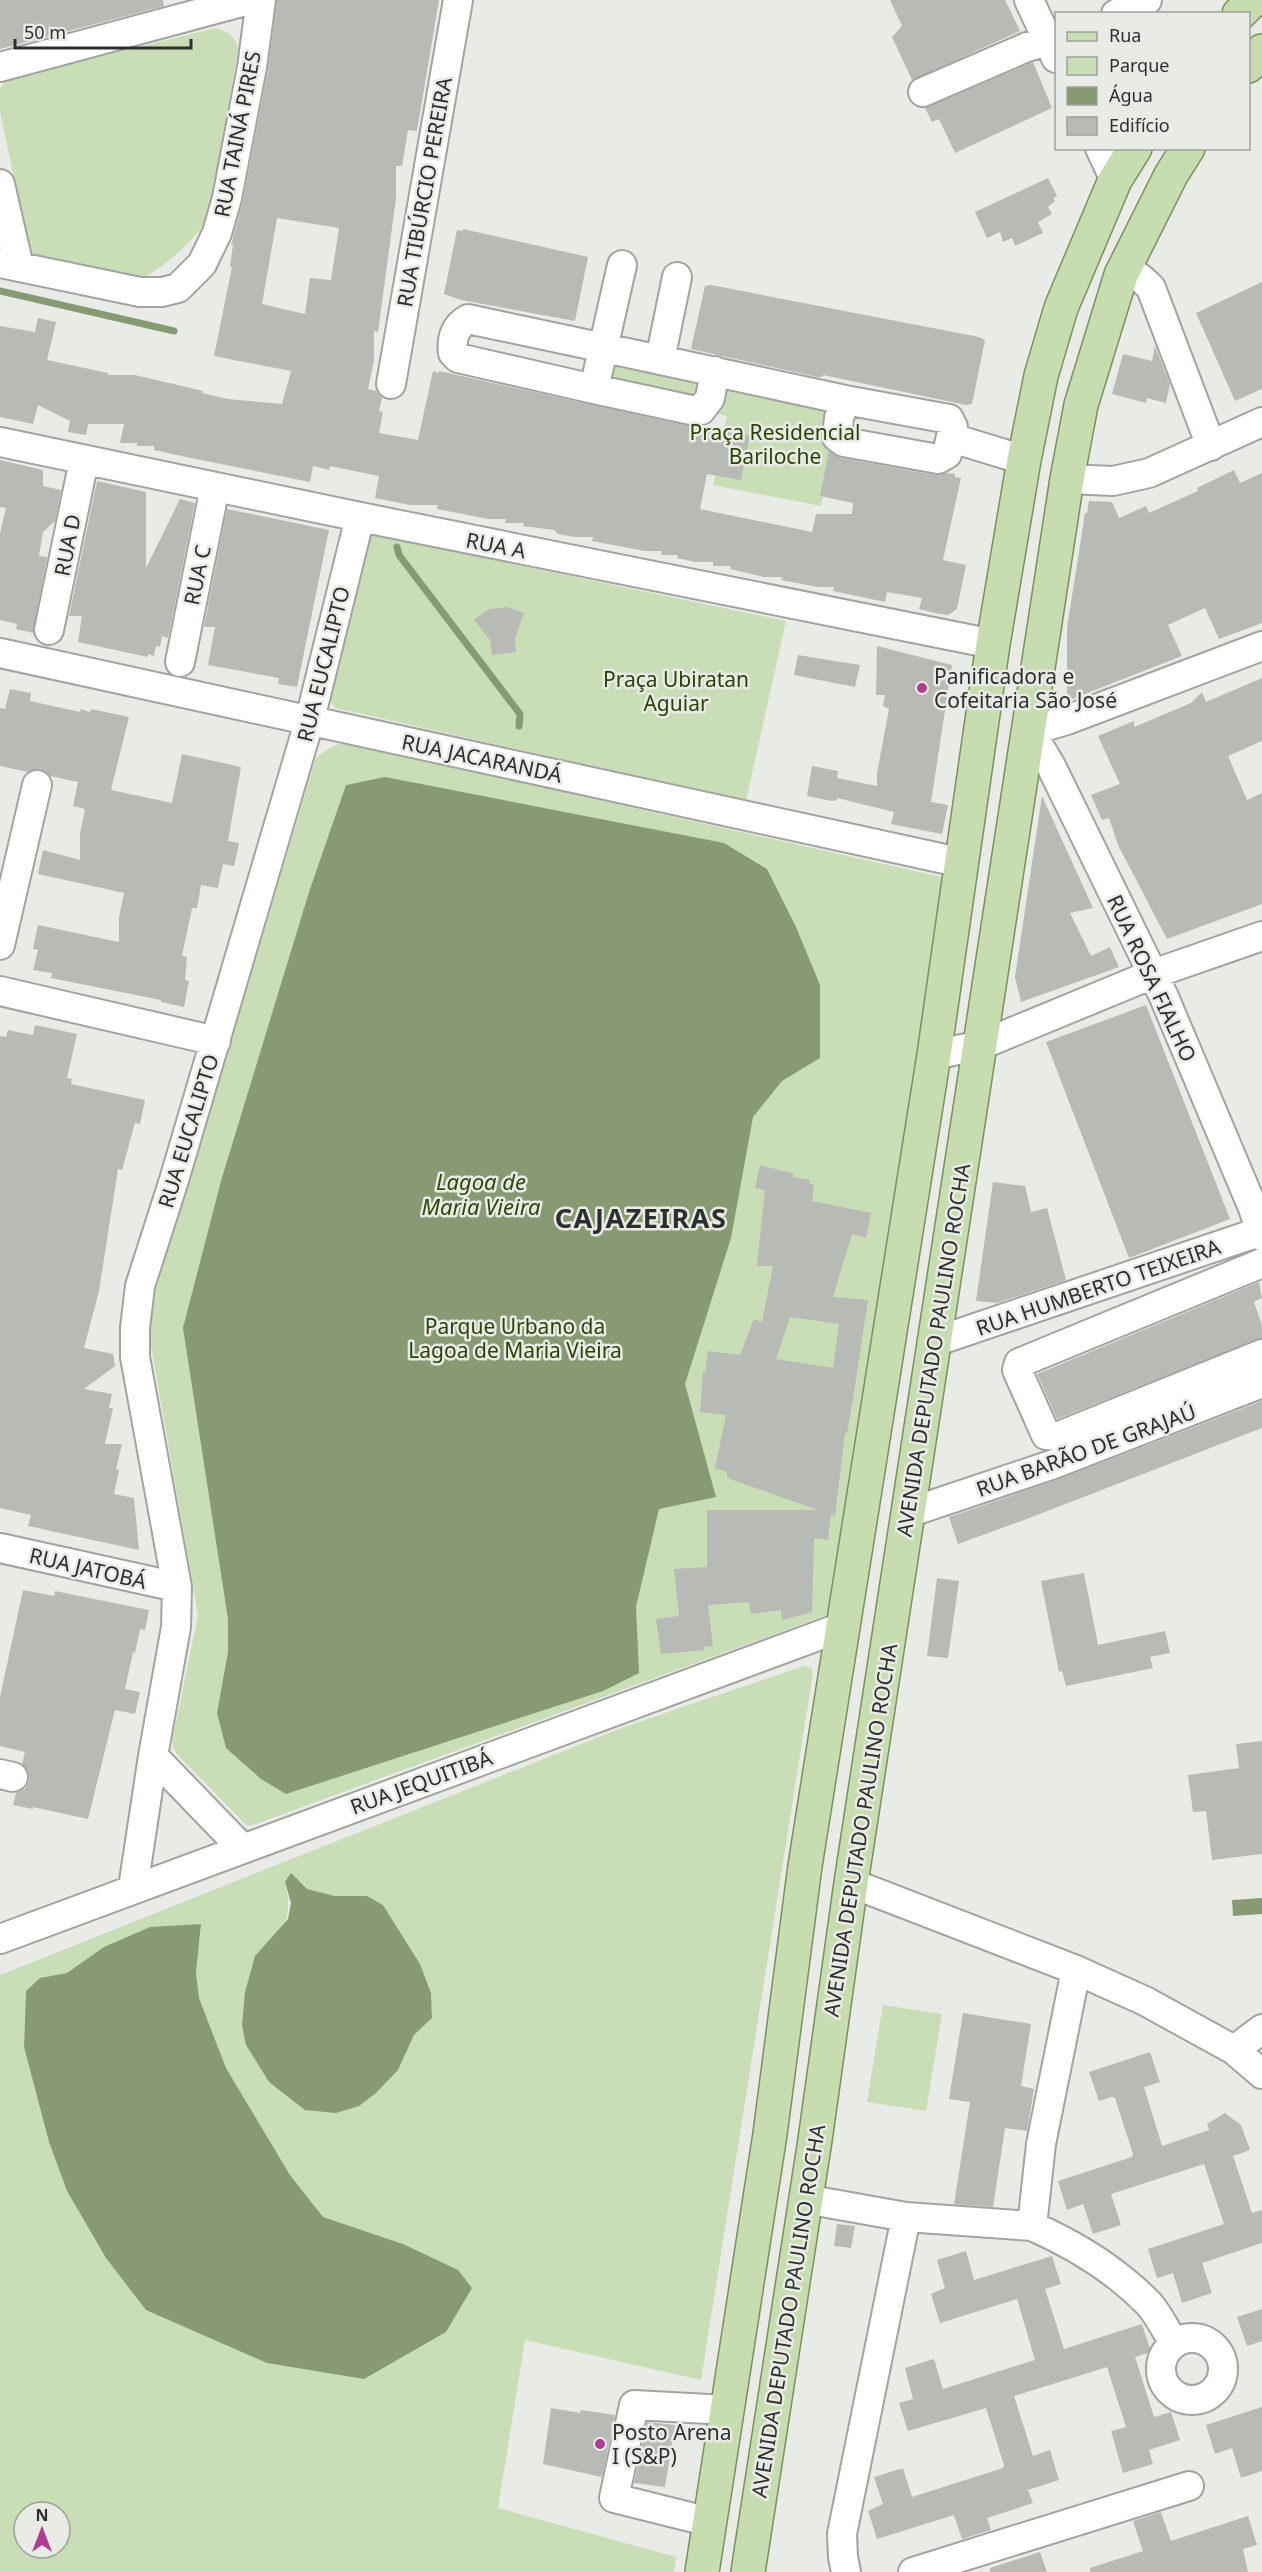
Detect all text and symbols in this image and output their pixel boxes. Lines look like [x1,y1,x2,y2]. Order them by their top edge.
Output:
scale bar [15,12,190,50]
legend [1055,12,1250,150]
text: 50 m [24,20,66,44]
text: Rua [1109,23,1141,47]
street label: RUA TAINÁ PIRES [207,48,267,220]
text: Parque [1109,53,1169,77]
street label: RUA TIBÚRCIO PEREIRA [390,74,458,309]
text: Água [1109,83,1153,107]
text: Edifício [1109,113,1170,137]
park label: Praça Residencial Bariloche [690,418,860,470]
street label: RUA D [47,512,87,578]
street label: RUA A [464,525,529,565]
street label: RUA C [177,543,217,607]
street label: RUA EUCALIPTO [290,583,356,745]
place label: Panificadora e Cofeitaria São José [934,662,1117,714]
park label: Praça Ubiratan Aguiar [603,665,749,717]
marker: Panificadora e Cofeitaria São José [915,681,929,695]
street label: RUA JACARANDÁ [399,727,565,789]
street label: RUA ROSA FIALHO [1101,890,1203,1066]
street label: RUA EUCALIPTO [151,1051,225,1211]
street label: AVENIDA DEPUTADO PAULINO ROCHA [890,1161,976,1539]
water label: Lagoa de Maria Vieira [422,1166,541,1221]
district label: CAJAZEIRAS [555,1199,727,1236]
street label: RUA HUMBERTO TEIXEIRA [972,1232,1224,1342]
park label: Parque Urbano da Lagoa de Maria Vieira [408,1312,622,1364]
street label: RUA BARÃO DE GRAJAÚ [972,1397,1200,1503]
street label: RUA JATOBÁ [27,1541,150,1595]
street label: AVENIDA DEPUTADO PAULINO ROCHA [817,1641,903,2019]
street label: RUA JEQUITIBÁ [346,1743,496,1821]
street label: AVENIDA DEPUTADO PAULINO ROCHA [745,2122,831,2500]
place label: Posto Arena I (S&P) [612,2418,732,2470]
marker: Posto Arena I (S&P) [593,2437,607,2451]
north arrow [12,2500,72,2560]
text: N [35,2504,49,2526]

